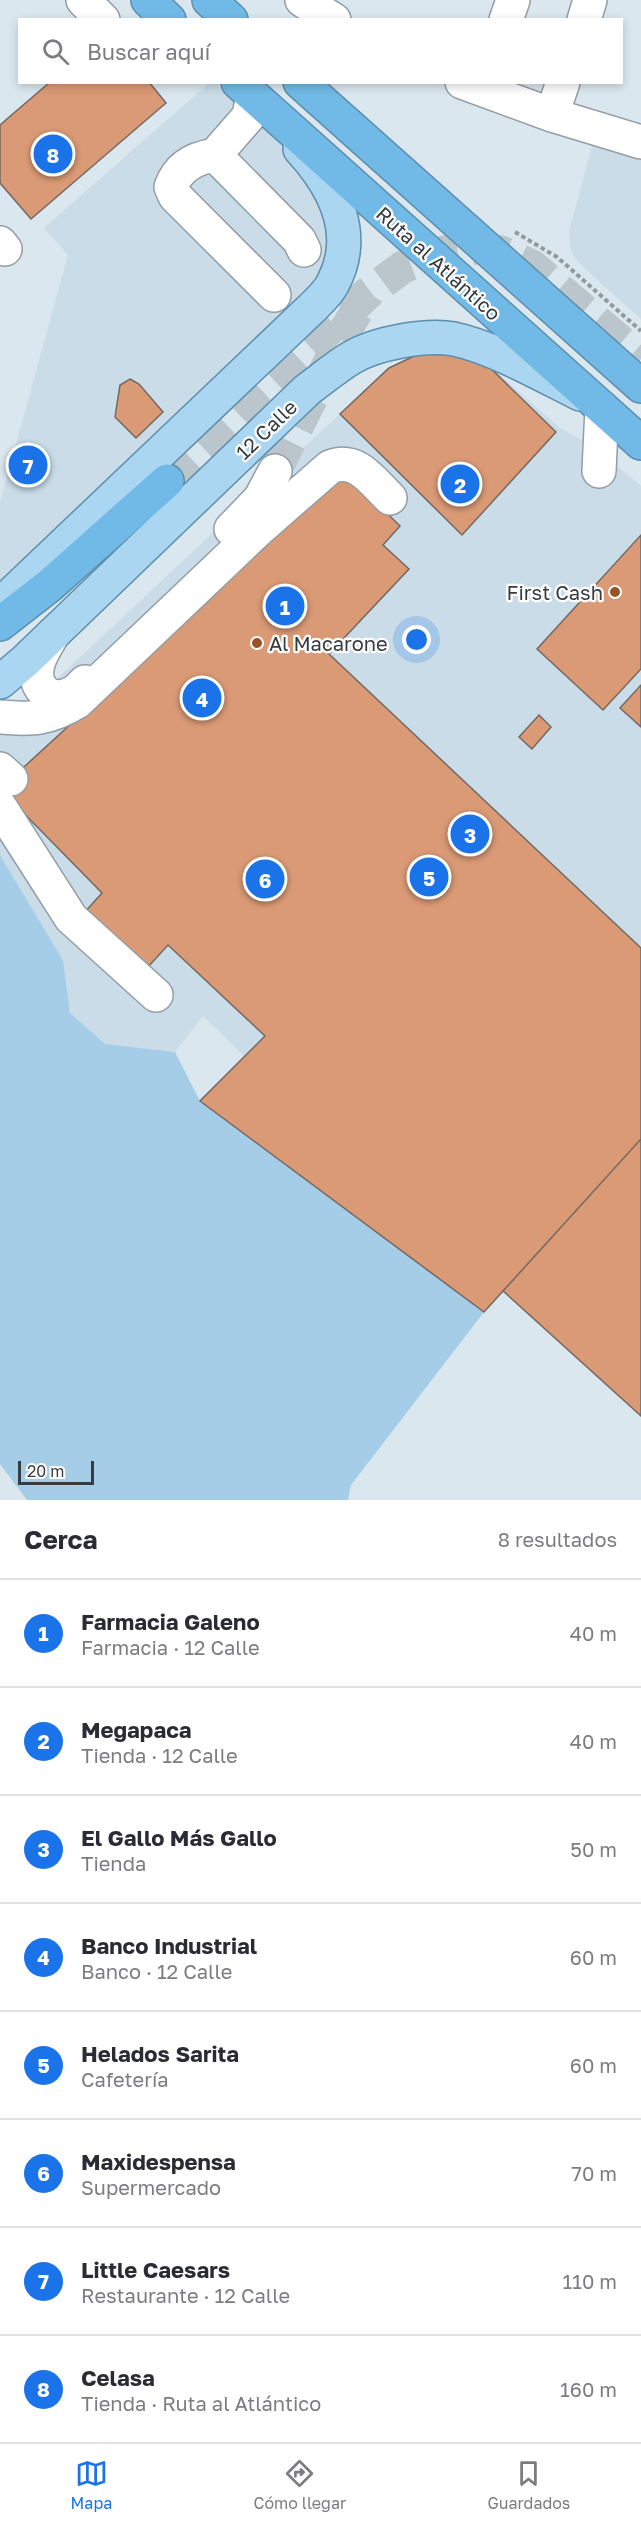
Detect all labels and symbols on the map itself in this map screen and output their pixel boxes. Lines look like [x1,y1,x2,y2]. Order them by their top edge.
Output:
pin: 8 [34,132,72,176]
street label: Ruta al Atlántico [372,201,506,325]
street label: 12 Calle [231,394,301,464]
pin: 7 [9,442,48,488]
pin: 2 [440,462,480,506]
place label: First Cash [507,580,603,604]
pin: 1 [266,584,304,628]
marker: First Cash [608,585,622,599]
your location [402,625,431,654]
place label: Al Macarone [269,631,388,655]
marker: Al Macarone [250,636,264,650]
pin: 4 [182,676,222,720]
pin: 3 [450,812,490,856]
pin: 5 [410,854,448,900]
pin: 6 [246,856,284,902]
scale bar [18,1458,94,1486]

